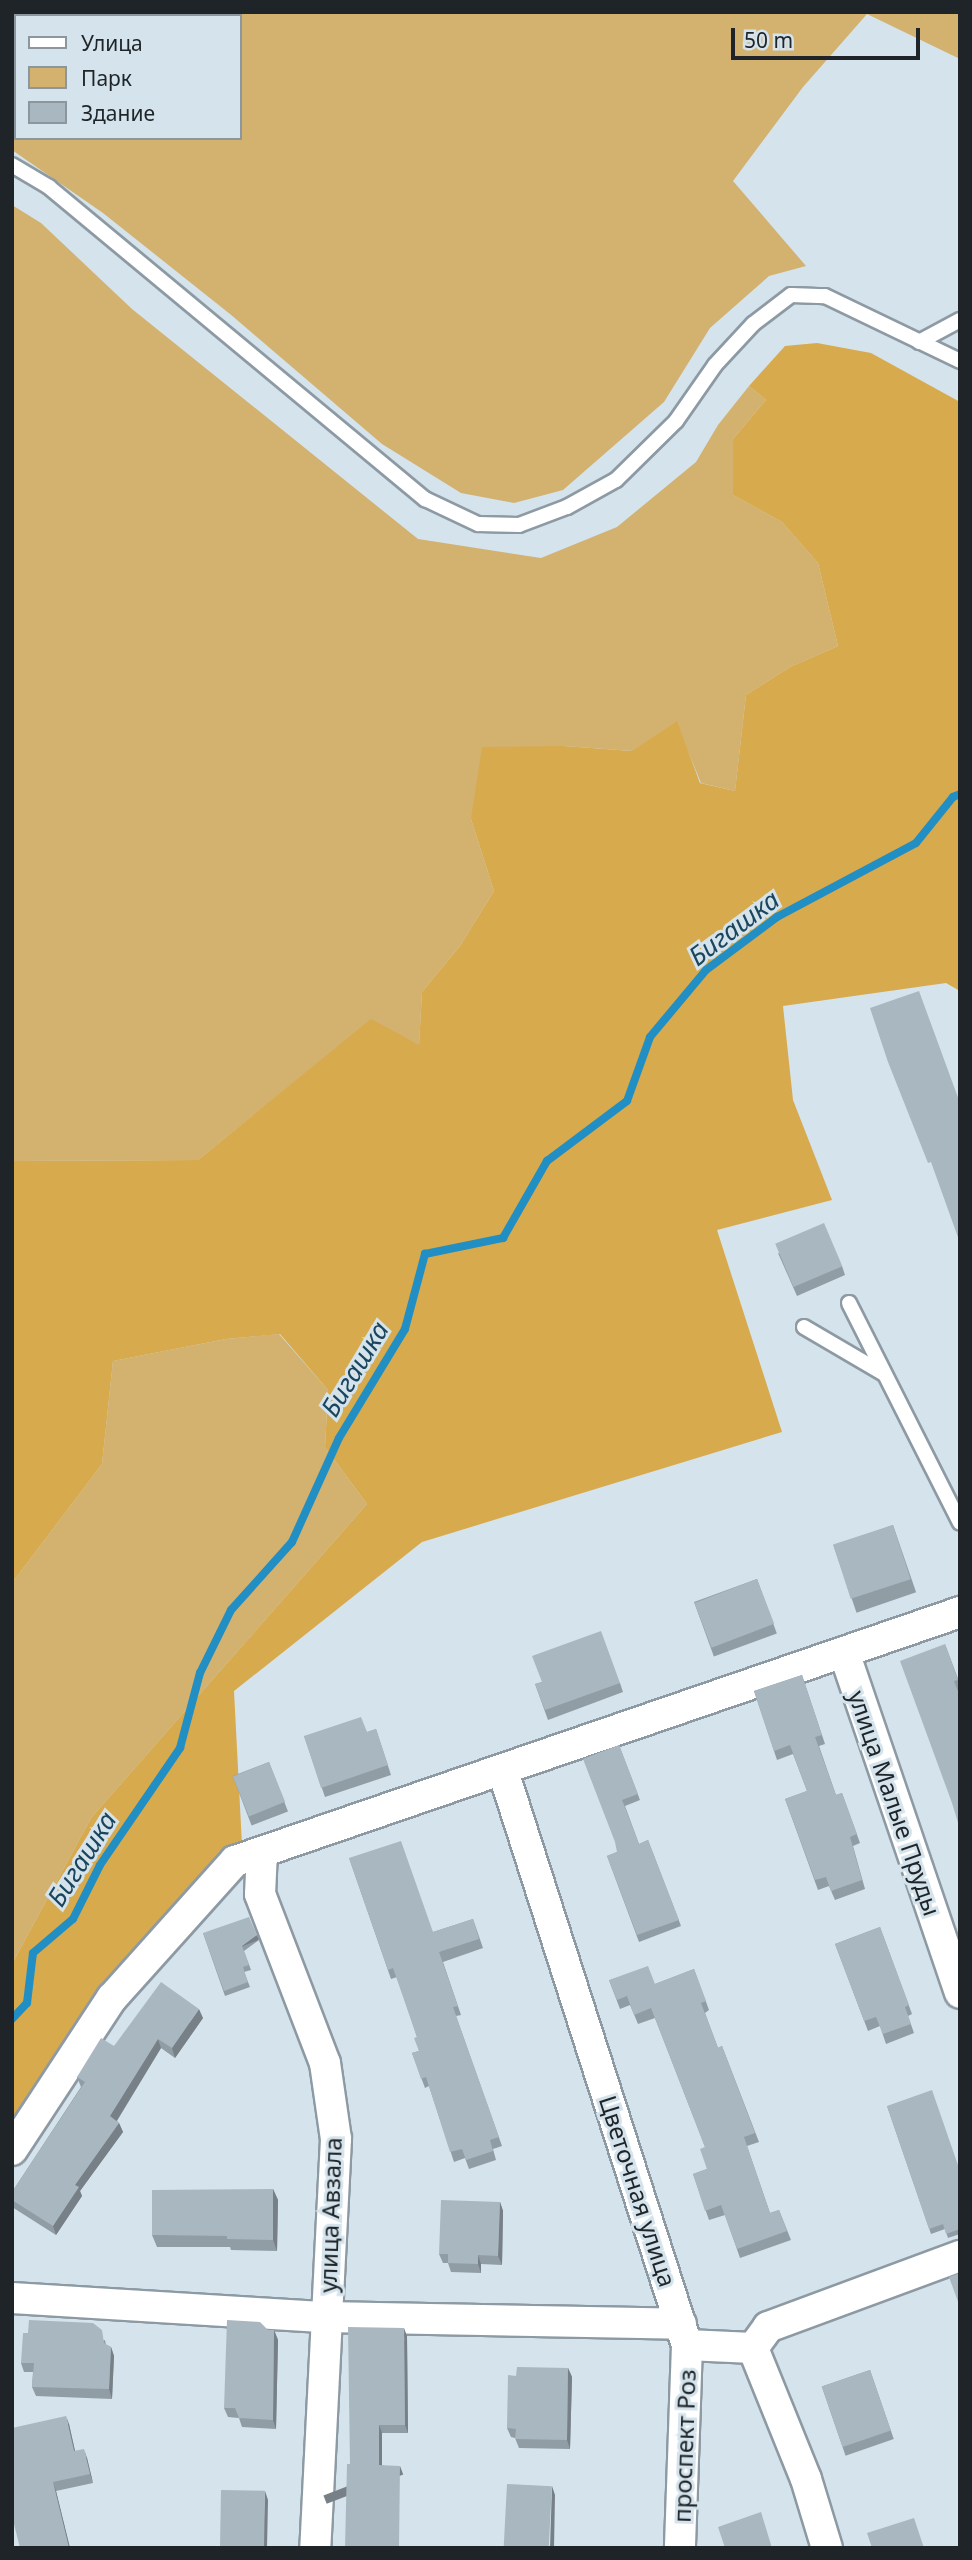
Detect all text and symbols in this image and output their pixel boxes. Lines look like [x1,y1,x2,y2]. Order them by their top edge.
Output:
legend [14,14,242,140]
scale bar [734,14,923,58]
text: 50 m [744,26,793,54]
text: Улица [81,29,143,57]
text: Парк [81,64,132,92]
text: Здание [81,99,155,127]
water label: Бигашка [683,884,785,972]
water label: Бигашка [314,1316,396,1422]
street label: улица Малые Пруды [843,1687,947,1919]
water label: Бигашка [41,1806,123,1912]
street label: Цветочная улица [593,2092,683,2290]
street label: улица Авзала [313,2137,347,2293]
street label: проспект Роз [667,2369,701,2523]

